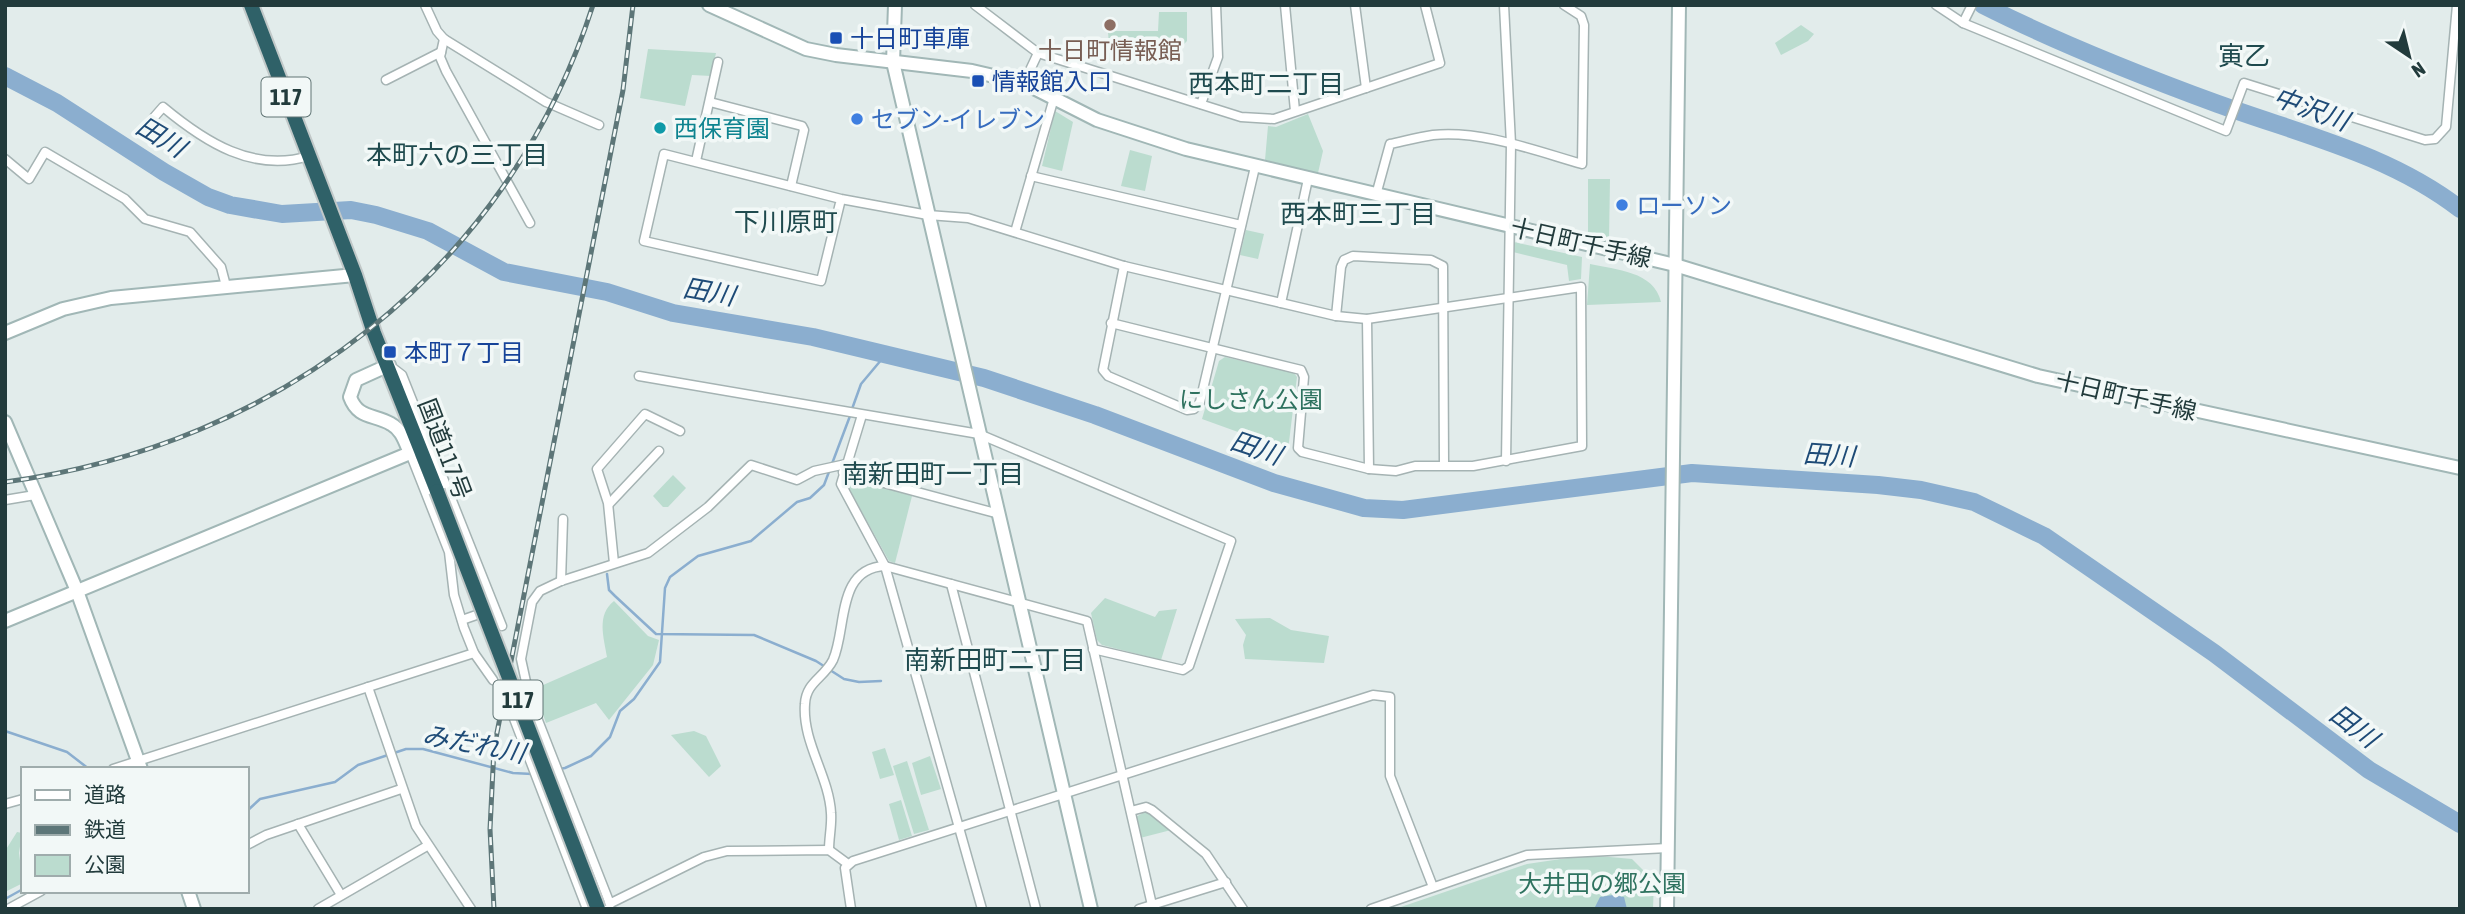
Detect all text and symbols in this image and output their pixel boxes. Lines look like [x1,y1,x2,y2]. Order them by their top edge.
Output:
marker: 十日町情報館 [1102,17,1118,33]
north arrow [2374,21,2444,91]
place label: 十日町車庫 [850,25,970,52]
marker: 十日町車庫 [828,30,844,46]
place label: 十日町情報館 [1038,37,1182,64]
district label: 寅乙 [2218,41,2270,71]
text: N [2408,58,2430,82]
place label: 情報館入口 [992,68,1112,95]
district label: 西本町二丁目 [1188,69,1344,99]
marker: 情報館入口 [970,73,986,89]
road number: 117 [262,78,310,116]
water label: 中沢川 [2269,82,2356,137]
place label: セブン-イレブン [871,106,1045,133]
water label: 田川 [131,111,194,165]
marker: セブン-イレブン [849,111,865,127]
place label: 西保育園 [674,115,770,142]
marker: 西保育園 [652,120,668,136]
district label: 本町六の三丁目 [366,140,548,170]
place label: ローソン [1636,192,1732,219]
marker: ローソン [1614,197,1630,213]
district label: 西本町三丁目 [1280,199,1436,229]
district label: 下川原町 [734,207,838,237]
street label: 十日町千手線 [1508,214,1654,272]
water label: 田川 [681,273,740,312]
place label: 本町７丁目 [404,339,524,366]
marker: 本町７丁目 [382,344,398,360]
street label: 十日町千手線 [2053,367,2199,425]
park label: にしさん公園 [1179,386,1323,413]
street label: 国道117号 [413,395,477,503]
water label: 田川 [1227,425,1288,472]
water label: 田川 [1802,438,1859,472]
district label: 南新田町一丁目 [842,459,1024,489]
district label: 南新田町二丁目 [904,645,1086,675]
road number: 117 [494,680,542,720]
water label: 田川 [2324,698,2386,755]
water label: みだれ川 [420,719,531,769]
legend [21,767,248,893]
text: 道路 [84,782,126,806]
text: 鉄道 [84,817,126,841]
text: 公園 [84,852,126,876]
park label: 大井田の郷公園 [1518,870,1686,897]

